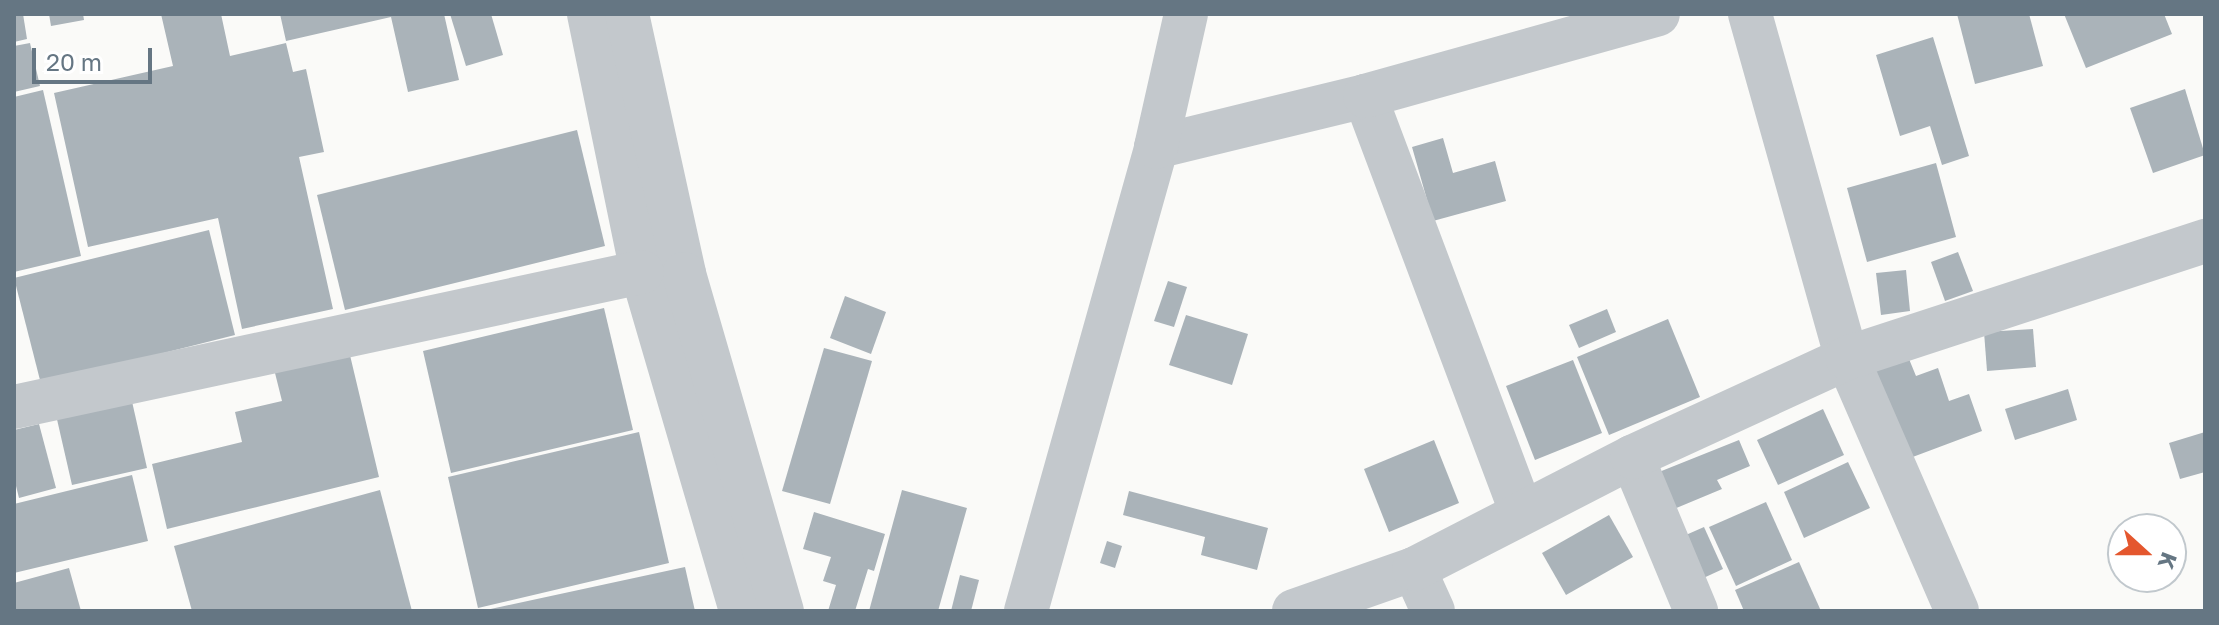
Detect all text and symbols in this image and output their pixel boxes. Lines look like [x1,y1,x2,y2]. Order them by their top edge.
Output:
scale bar [36,32,156,82]
text: 20 m [46,47,102,76]
north arrow [2107,513,2187,593]
text: K [2153,549,2183,573]

